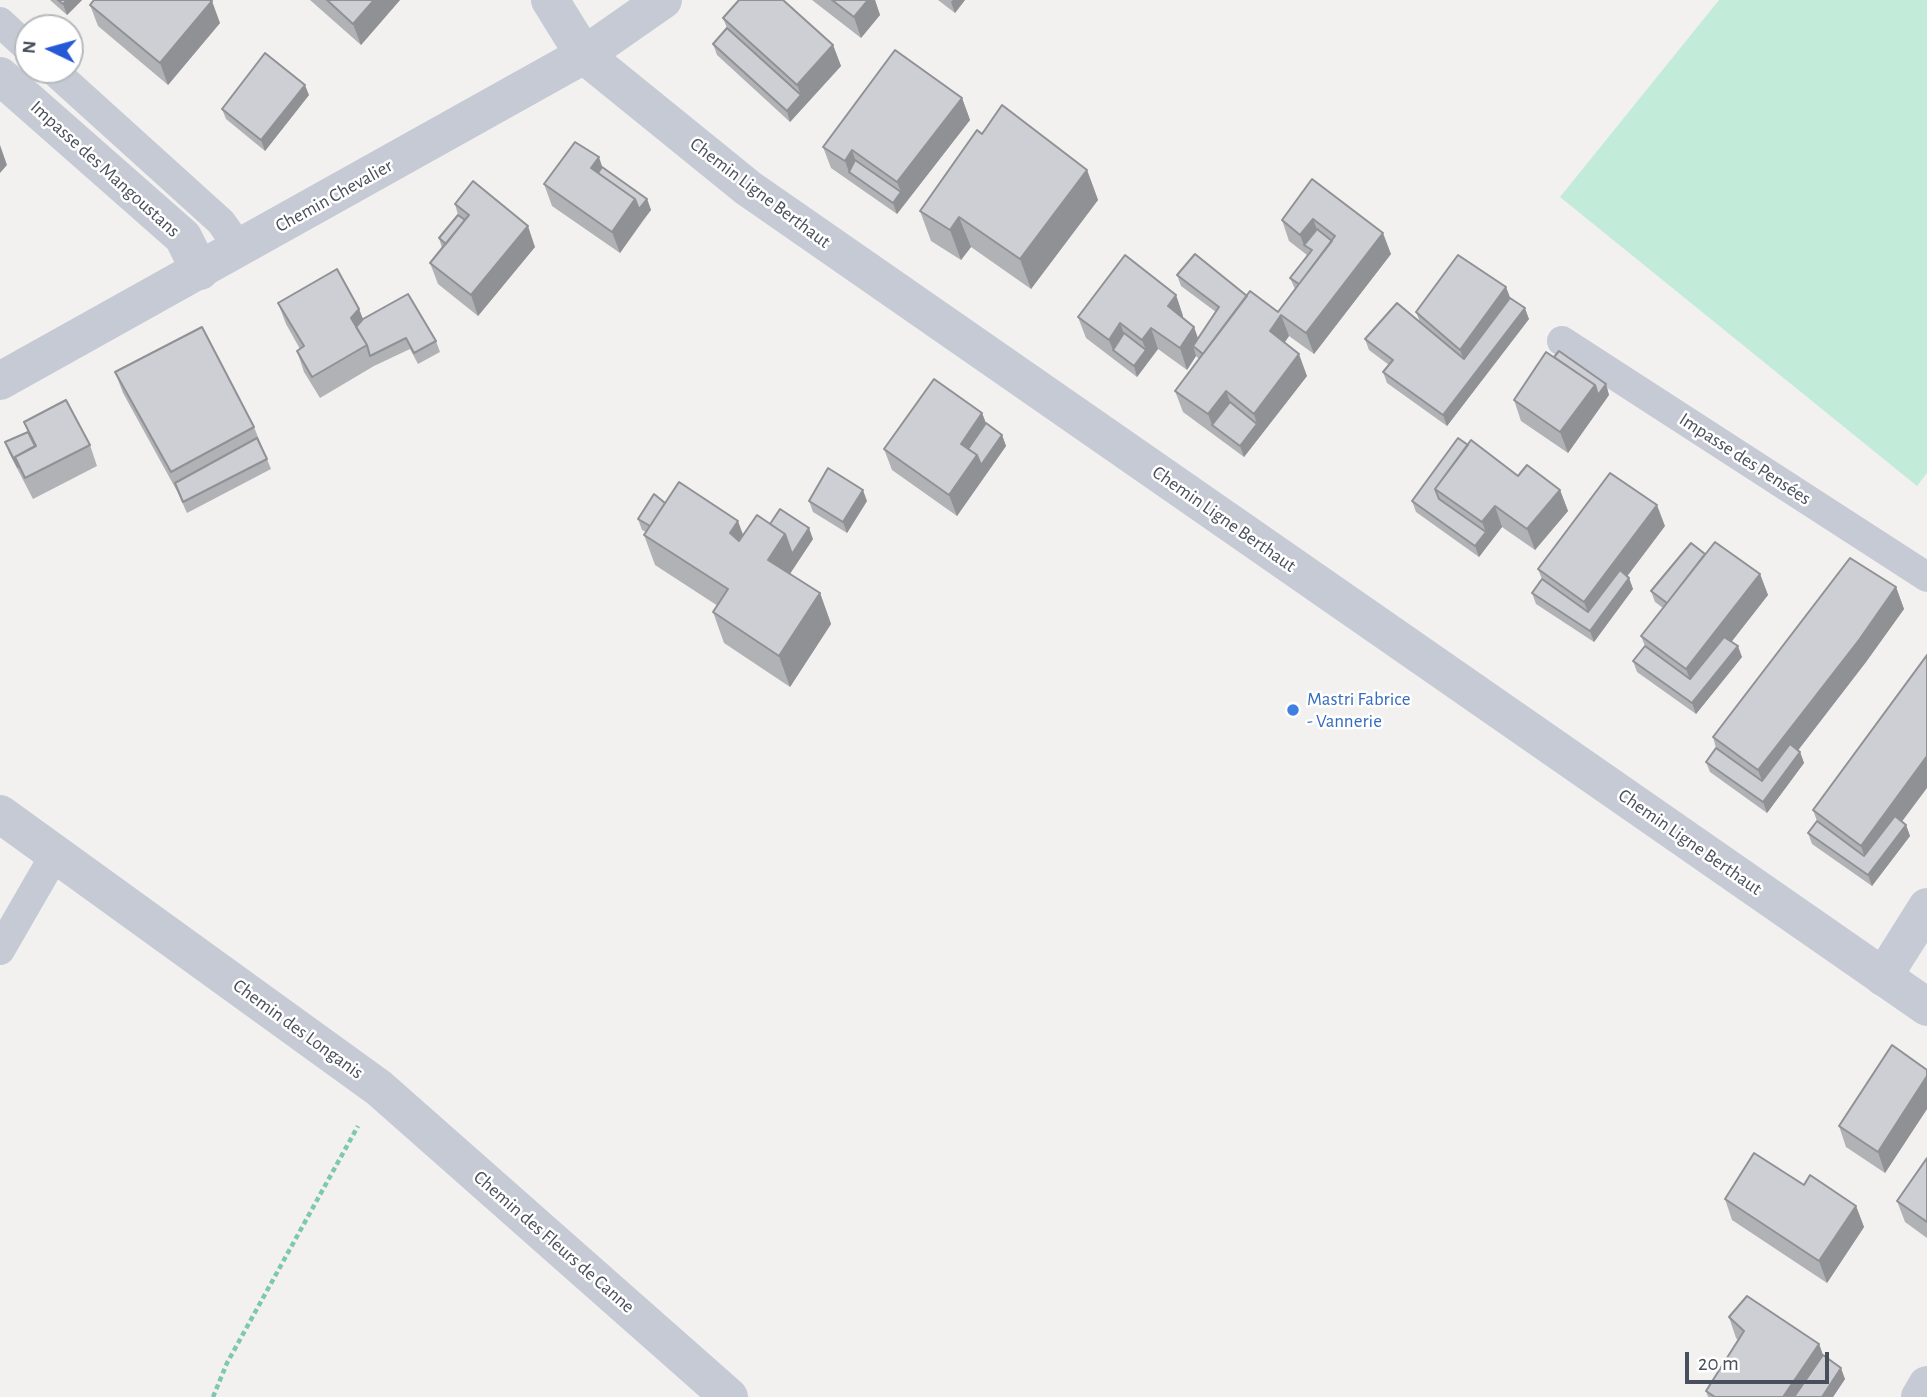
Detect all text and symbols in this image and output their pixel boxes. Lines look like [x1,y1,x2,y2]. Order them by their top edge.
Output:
north arrow [14,14,84,84]
text: N [20,40,40,55]
street label: Impasse des Mangoustans [26,96,184,242]
street label: Chemin Ligne Berthaut [685,133,835,253]
street label: Chemin Chevalier [271,154,397,238]
street label: Impasse des Pensées [1675,408,1815,510]
street label: Chemin Ligne Berthaut [1148,461,1300,577]
place label: Mastri Fabrice - Vannerie [1307,688,1410,732]
marker: Mastri Fabrice - Vannerie [1285,702,1301,718]
street label: Chemin Ligne Berthaut [1614,784,1766,900]
street label: Chemin des Longanis [228,974,368,1084]
street label: Chemin des Fleurs de Canne [469,1166,639,1318]
scale bar [1689,1338,1832,1382]
text: 20 m [1698,1353,1739,1374]

